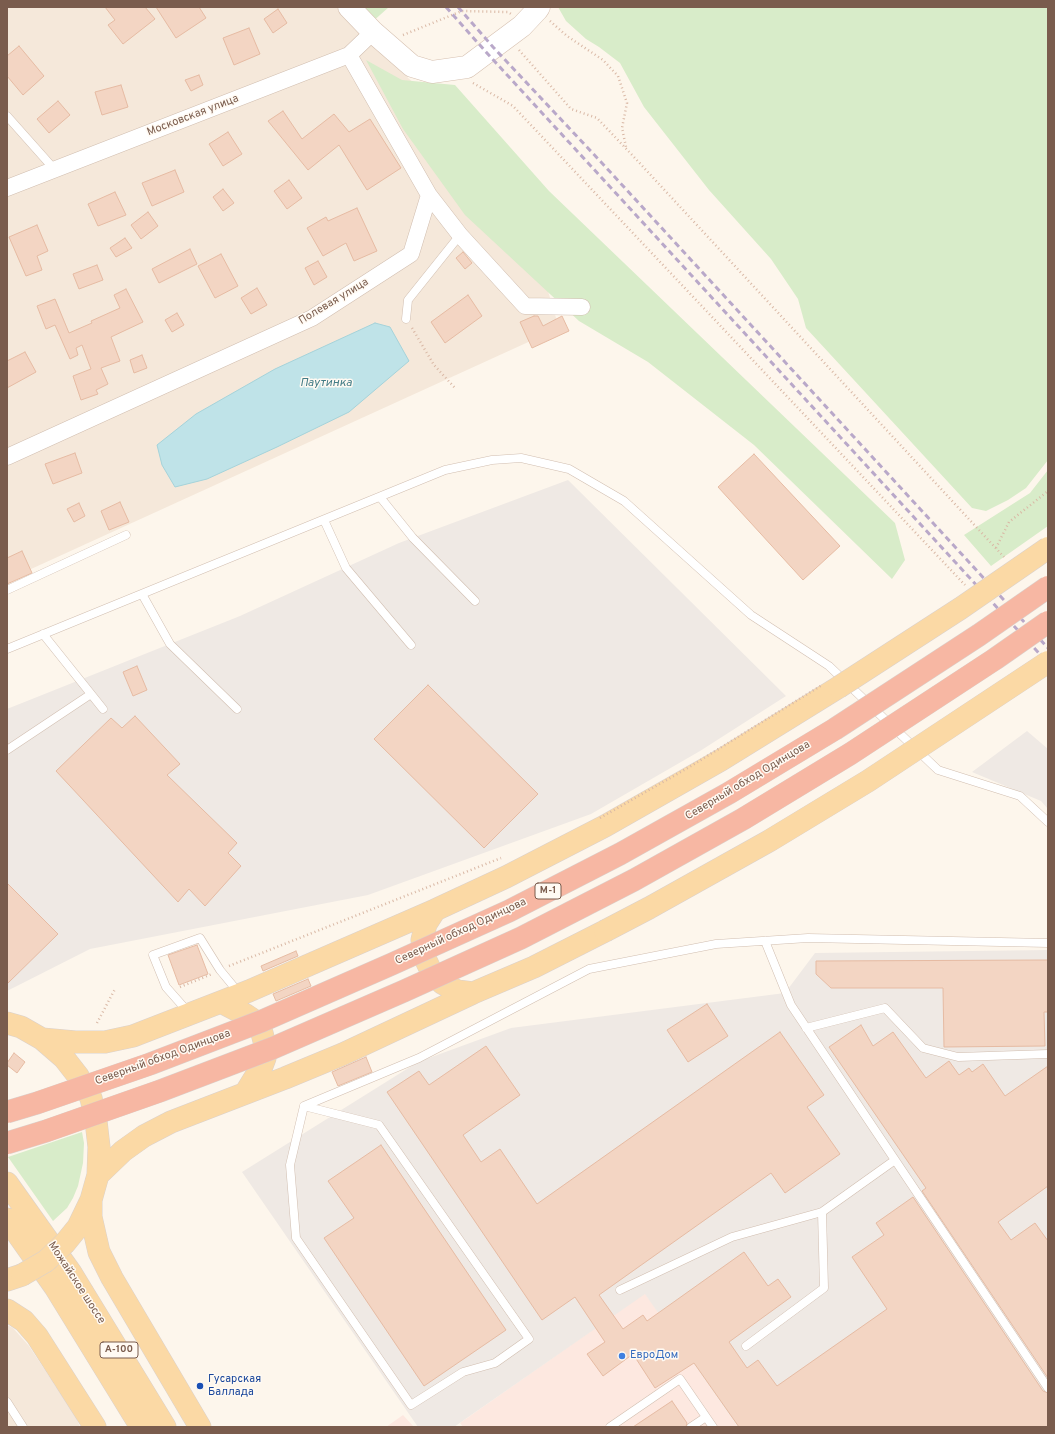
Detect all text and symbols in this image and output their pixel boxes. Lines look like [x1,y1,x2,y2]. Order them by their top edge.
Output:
street label: Московская улица [145,92,241,140]
street label: Полевая улица [297,276,371,328]
water label: Паутинка [300,377,352,391]
street label: Северный обход Одинцова [683,738,813,824]
road number: М-1 [535,883,561,899]
street label: Северный обход Одинцова [393,896,529,968]
street label: Северный обход Одинцова [93,1027,233,1089]
street label: Можайское шоссе [45,1239,107,1327]
road number: А-100 [100,1342,138,1358]
place label: ЕвроДом [630,1349,678,1363]
marker: ЕвроДом [617,1351,627,1361]
place label: Гусарская Баллада [208,1373,261,1399]
marker: Гусарская Баллада [195,1381,205,1391]

